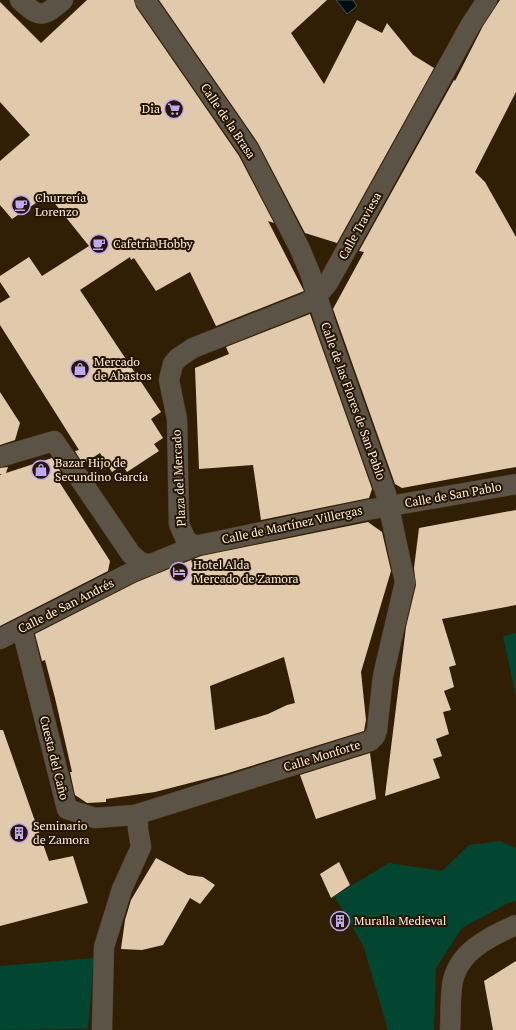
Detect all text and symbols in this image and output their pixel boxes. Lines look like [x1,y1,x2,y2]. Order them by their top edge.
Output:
street label: Calle de la Brasa [198,80,259,161]
supermarket icon: Dia [163,98,185,120]
place label: Dia [142,101,160,116]
street label: Calle Traviesa [335,189,384,262]
place label: Churrería Lorenzo [35,190,86,219]
cafe icon: Churrería Lorenzo [10,194,32,216]
cafe icon: Cafetria Hobby [88,233,110,255]
place label: Cafetria Hobby [113,236,194,251]
street label: Calle de las Flores de San Pablo [318,320,389,482]
place label: Mercado de Abastos [94,354,152,383]
shop icon: Mercado de Abastos [69,358,91,380]
street label: Plaza del Mercado [168,429,189,527]
place label: Bazar Hijo de Secundino García [55,455,148,484]
shop icon: Bazar Hijo de Secundino García [30,459,52,481]
street label: Calle de San Pablo [403,479,503,510]
street label: Calle de Martínez Villergas [220,502,364,547]
place label: Hotel Alda Mercado de Zamora [193,557,299,586]
hotel icon: Hotel Alda Mercado de Zamora [168,561,190,583]
street label: Calle de San Andrés [15,575,116,636]
street label: Cuesta del Caño [37,714,72,802]
street label: Calle Monforte [282,737,362,774]
place label: Seminario de Zamora [33,818,90,847]
building icon: Seminario de Zamora [8,822,30,844]
building icon: Muralla Medieval [329,910,351,932]
place label: Muralla Medieval [354,913,447,928]

